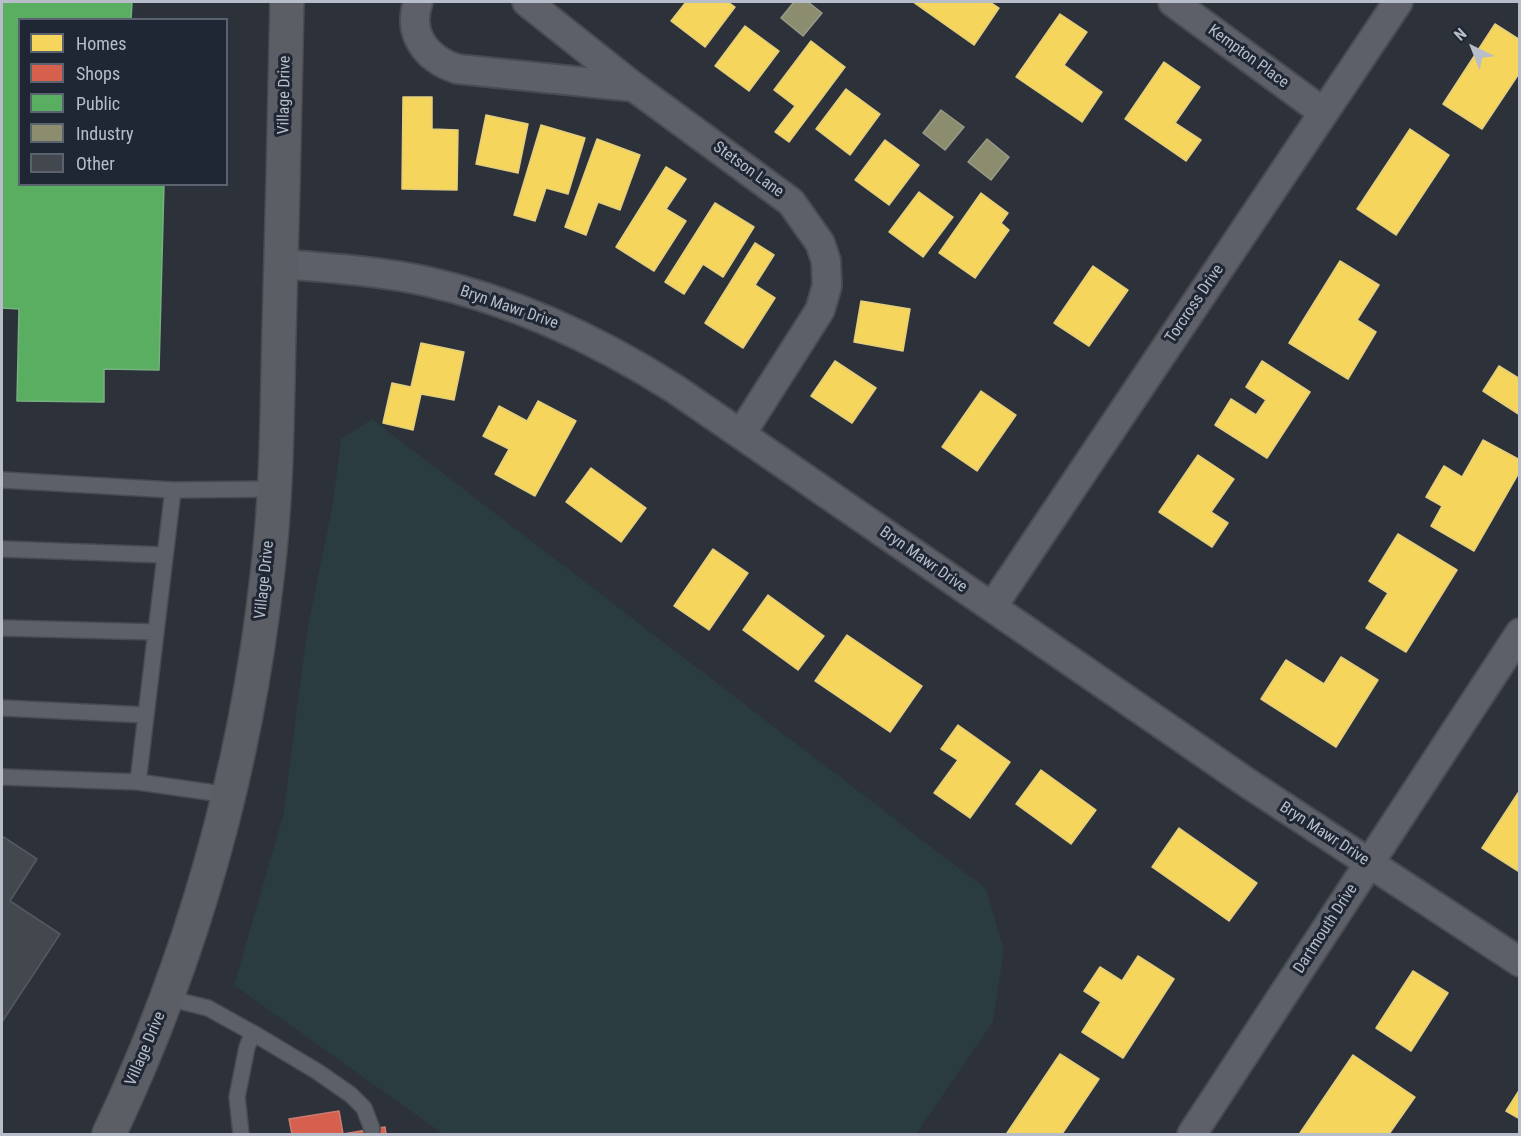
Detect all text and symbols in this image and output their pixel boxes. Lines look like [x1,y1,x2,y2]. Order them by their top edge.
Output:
legend [18,18,228,186]
north arrow [1443,18,1503,78]
street label: Kempton Place [1204,21,1292,93]
text: N [1450,24,1470,45]
text: Homes [76,33,126,54]
street label: Village Drive [275,56,295,134]
text: Shops [76,63,120,84]
text: Public [76,93,120,114]
text: Industry [76,123,134,144]
street label: Stetson Lane [709,138,787,202]
text: Other [76,153,115,174]
street label: Torcross Drive [1162,261,1228,347]
street label: Bryn Mawr Drive [457,282,561,334]
street label: Bryn Mawr Drive [876,523,970,597]
street label: Village Drive [251,540,279,620]
street label: Bryn Mawr Drive [1276,798,1372,870]
street label: Dartmouth Drive [1290,881,1362,977]
street label: Village Drive [122,1009,170,1089]

